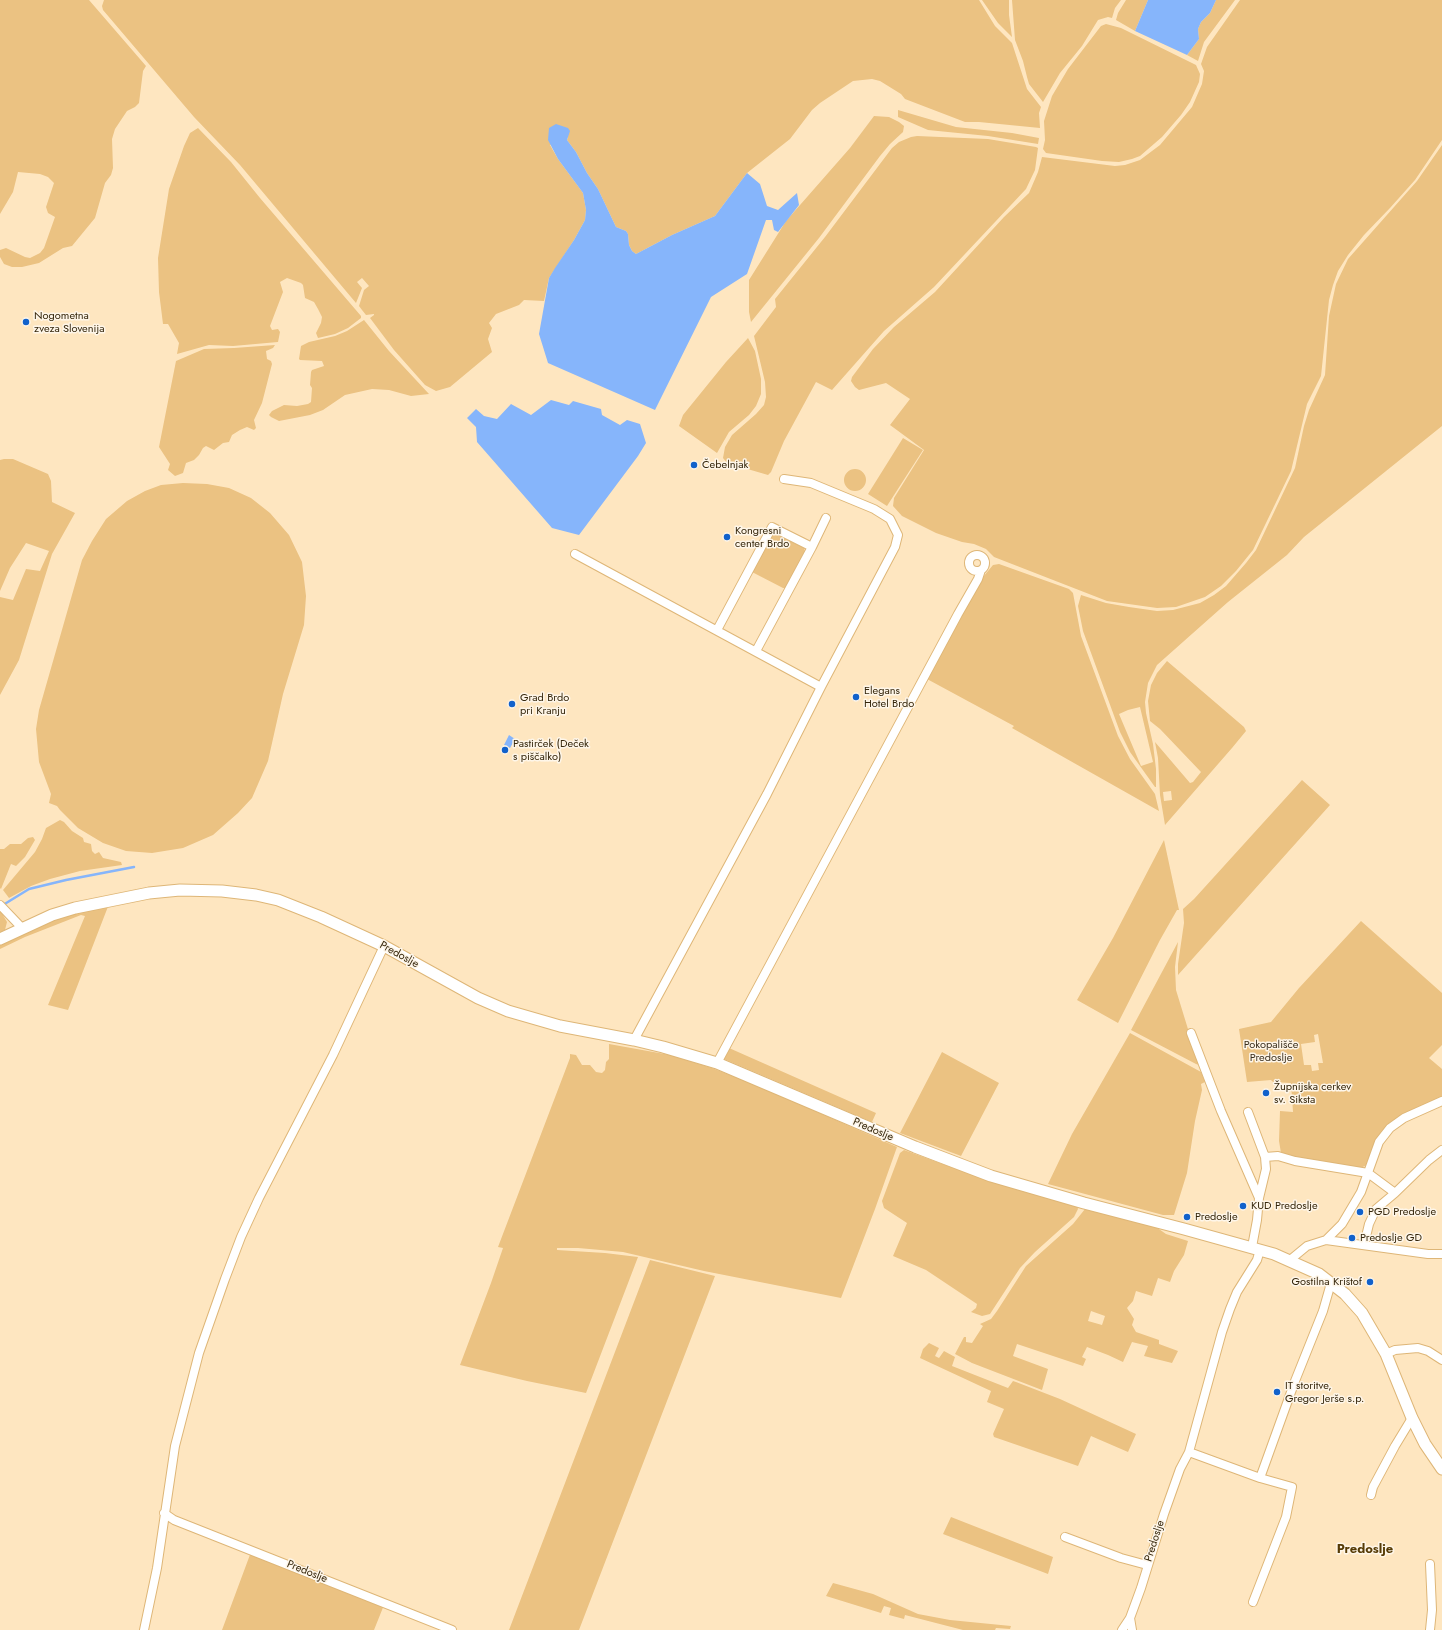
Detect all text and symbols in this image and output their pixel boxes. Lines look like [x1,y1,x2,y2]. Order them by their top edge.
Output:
place label: Nogometna zveza Slovenija [34,309,104,335]
marker: Nogometna zveza Slovenija [21,317,31,327]
place label: Čebelnjak [702,458,748,472]
marker: Čebelnjak [689,460,699,470]
place label: Kongresni center Brdo [735,524,789,550]
marker: Kongresni center Brdo [722,532,732,542]
place label: Elegans Hotel Brdo [864,684,914,710]
place label: Grad Brdo pri Kranju [520,691,569,717]
marker: Elegans Hotel Brdo [851,692,861,702]
marker: Grad Brdo pri Kranju [507,699,517,709]
place label: Pastirček (Deček s piščalko) [513,737,589,763]
marker: Pastirček (Deček s piščalko) [500,745,510,755]
street label: Predoslje [377,939,421,971]
park label: Pokopališče Predoslje [1244,1038,1298,1064]
place label: Župnijska cerkev sv. Siksta [1274,1080,1351,1106]
marker: Župnijska cerkev sv. Siksta [1261,1088,1271,1098]
street label: Predoslje [851,1116,895,1144]
place label: KUD Predoslje [1251,1199,1318,1213]
marker: KUD Predoslje [1238,1201,1248,1211]
place label: PGD Predoslje [1368,1205,1436,1219]
marker: PGD Predoslje [1355,1207,1365,1217]
place label: Predoslje [1195,1210,1238,1224]
marker: Predoslje [1182,1212,1192,1222]
place label: Predoslje GD [1360,1231,1422,1245]
marker: Predoslje GD [1347,1233,1357,1243]
place label: Gostilna Krištof [1292,1275,1362,1289]
marker: Gostilna Krištof [1365,1277,1375,1287]
place label: IT storitve, Gregor Jerše s.p. [1285,1379,1364,1405]
marker: IT storitve, Gregor Jerše s.p. [1272,1387,1282,1397]
street label: Predoslje [1142,1519,1168,1563]
district label: Predoslje [1337,1542,1393,1558]
street label: Predoslje [285,1558,329,1586]

